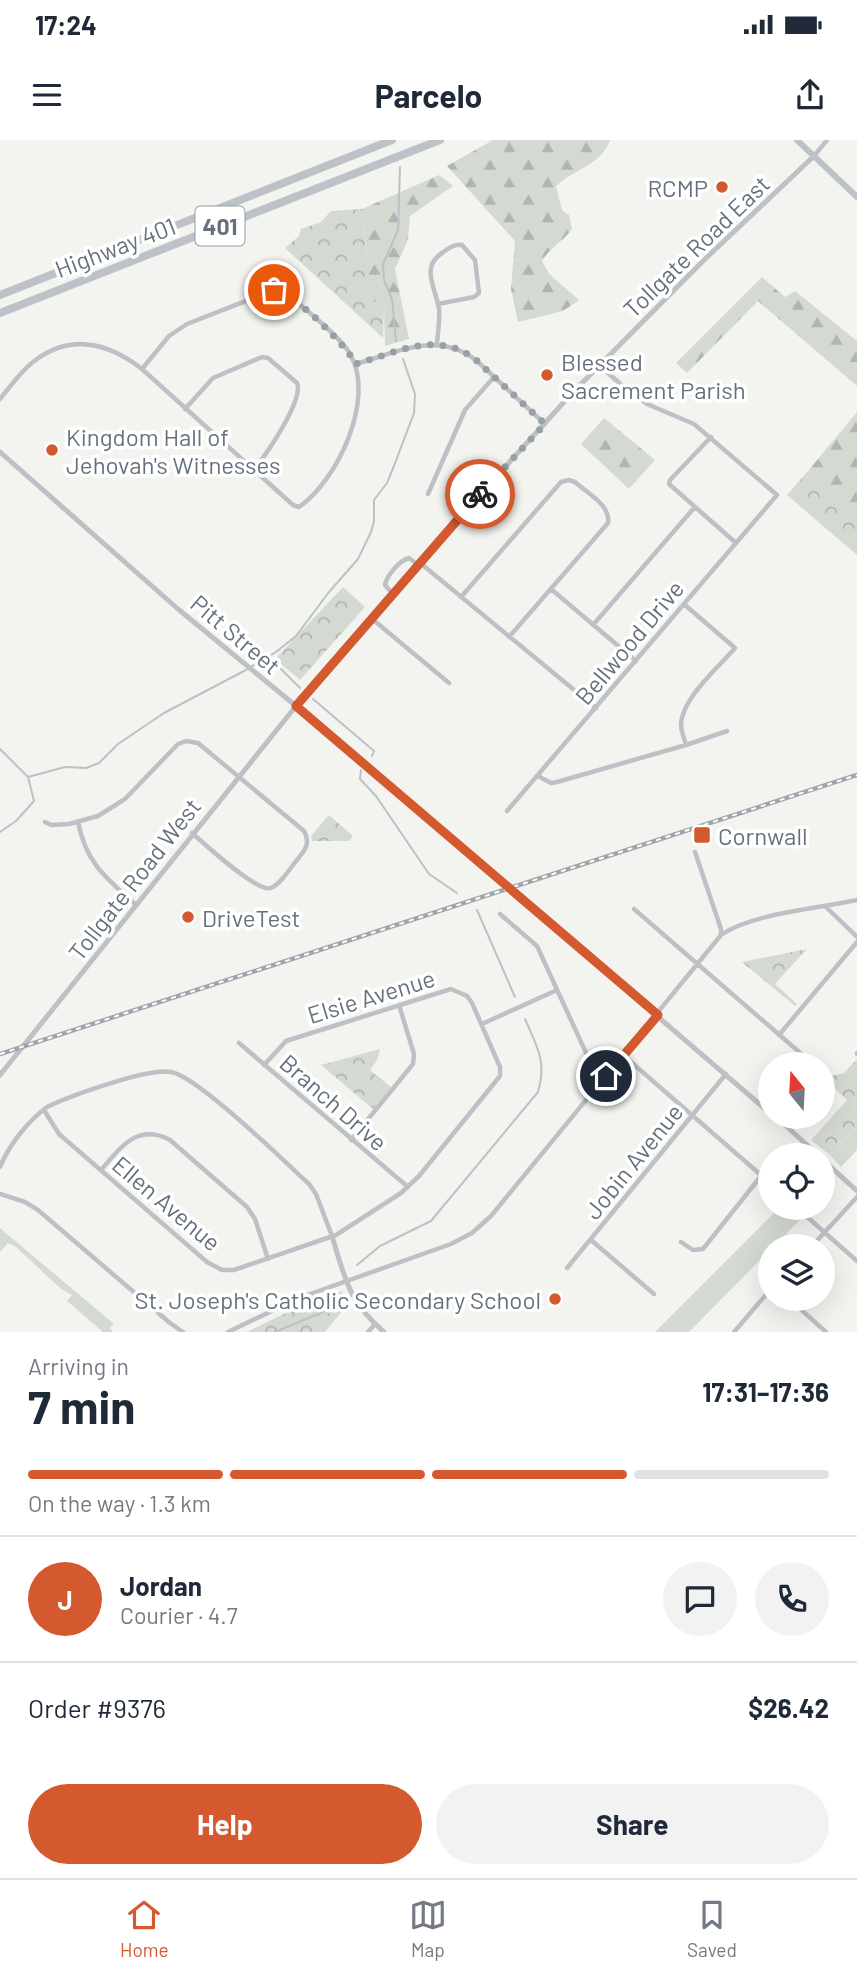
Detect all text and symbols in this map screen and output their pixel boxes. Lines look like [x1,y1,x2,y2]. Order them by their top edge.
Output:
text: 17:24 [35,9,97,40]
icon: menu [28,76,66,114]
text: Parcelo [375,76,482,114]
icon: share [791,76,829,114]
street label: Tollgate Road East [617,169,775,323]
place label: RCMP [647,173,708,202]
marker: RCMP [714,179,730,195]
road number: 401 [196,206,244,246]
street label: Highway 401 [51,211,179,283]
pin [244,260,304,320]
icon: bag [255,271,293,309]
place label: Blessed Sacrement Parish [561,347,746,404]
marker: Blessed Sacrement Parish [539,367,555,383]
place label: Kingdom Hall of Jehovah's Witnesses [66,422,281,479]
marker: Kingdom Hall of Jehovah's Witnesses [44,442,60,458]
courier [445,459,515,529]
icon: bike [461,475,499,513]
street label: Bellwood Drive [569,574,689,710]
street label: Pitt Street [185,588,287,680]
street label: Tollgate Road West [62,792,206,966]
place label: Cornwall [718,821,807,850]
marker: Cornwall [692,825,712,845]
place label: DriveTest [202,903,300,932]
marker: DriveTest [180,909,196,925]
street label: Elsie Avenue [304,963,438,1029]
pin [576,1046,636,1106]
street label: Branch Drive [274,1048,394,1156]
north arrow [758,1052,835,1129]
map controls [758,1052,835,1311]
icon: home [587,1057,625,1095]
street label: Jobin Avenue [578,1097,688,1225]
button: locate [758,1143,835,1220]
street label: Ellen Avenue [107,1149,227,1257]
button: layers [758,1234,835,1311]
place label: St. Joseph's Catholic Secondary School [134,1285,541,1314]
marker: St. Joseph's Catholic Secondary School [547,1291,563,1307]
text: Arriving in [28,1352,129,1380]
text: 17:31–17:36 [702,1376,829,1407]
text: 7 min [28,1378,135,1433]
text: On the way · 1.3 km [28,1489,211,1517]
button: chat [663,1562,737,1636]
button: phone [755,1562,829,1636]
text: Jordan [120,1570,202,1601]
text: J [57,1584,73,1615]
text: Courier · 4.7 [120,1601,238,1629]
text: Order #9376 [28,1692,166,1723]
text: $26.42 [748,1692,829,1723]
button: Help [28,1784,422,1864]
button: Share [436,1784,829,1864]
tab: Home [120,1896,169,1961]
tab: Map [409,1896,447,1961]
tab: Saved [687,1896,737,1961]

